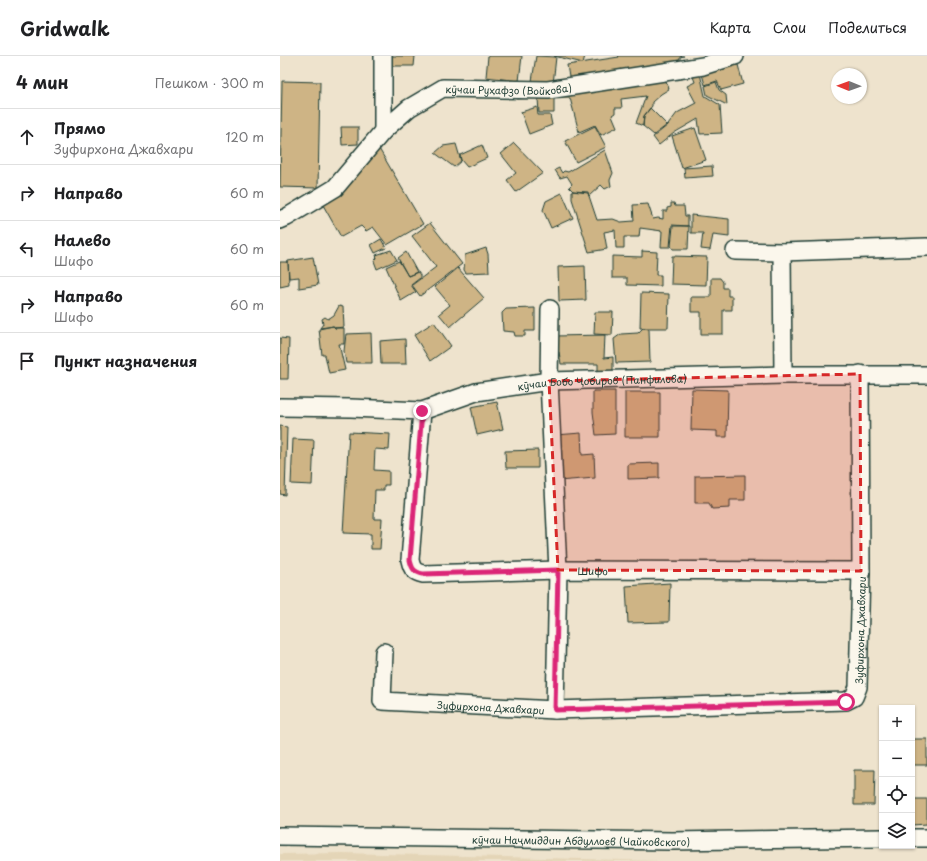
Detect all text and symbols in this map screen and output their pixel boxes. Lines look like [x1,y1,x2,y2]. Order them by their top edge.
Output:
text: Gridwalk [20,14,110,42]
text: Карта [710,17,751,38]
text: Слои [773,17,806,38]
text: Поделиться [828,17,907,38]
north arrow [831,68,867,104]
text: 4 мин [16,69,69,95]
text: Пешком · 300 m [155,73,264,92]
street label: кӯчаи Руҳафзо (Войкова) [445,79,573,98]
text: Прямо [54,116,105,139]
icon: ahead [16,126,38,148]
text: 120 m [225,127,264,146]
text: Зуфирхона Джавхари [54,139,194,158]
text: Направо [54,181,123,204]
icon: right [16,182,38,204]
text: 60 m [230,183,264,202]
text: Налево [54,228,111,251]
icon: left [16,238,38,260]
text: 60 m [230,239,264,258]
text: Шифо [54,251,93,270]
text: Направо [54,284,123,307]
icon: right [16,294,38,316]
text: 60 m [230,295,264,314]
text: Шифо [54,307,93,326]
text: Пункт назначения [54,349,197,372]
icon: arrive [16,350,38,372]
street label: кӯчаи Бобо Ҷобиров (Панфилова) [516,370,687,393]
route end [413,402,431,420]
street label: Шифо [578,563,608,578]
street label: Зуфирхона Джавхари [851,576,868,684]
route start [837,693,855,711]
street label: Зуфирхона Джавхари [437,696,545,717]
map controls [879,705,915,849]
button: + [879,705,915,741]
button: − [879,741,915,777]
button: locate [879,777,915,813]
button: layers [879,813,915,849]
street label: кӯчаи Наҷмиддин Абдуллоев (Чайковского) [472,831,690,849]

